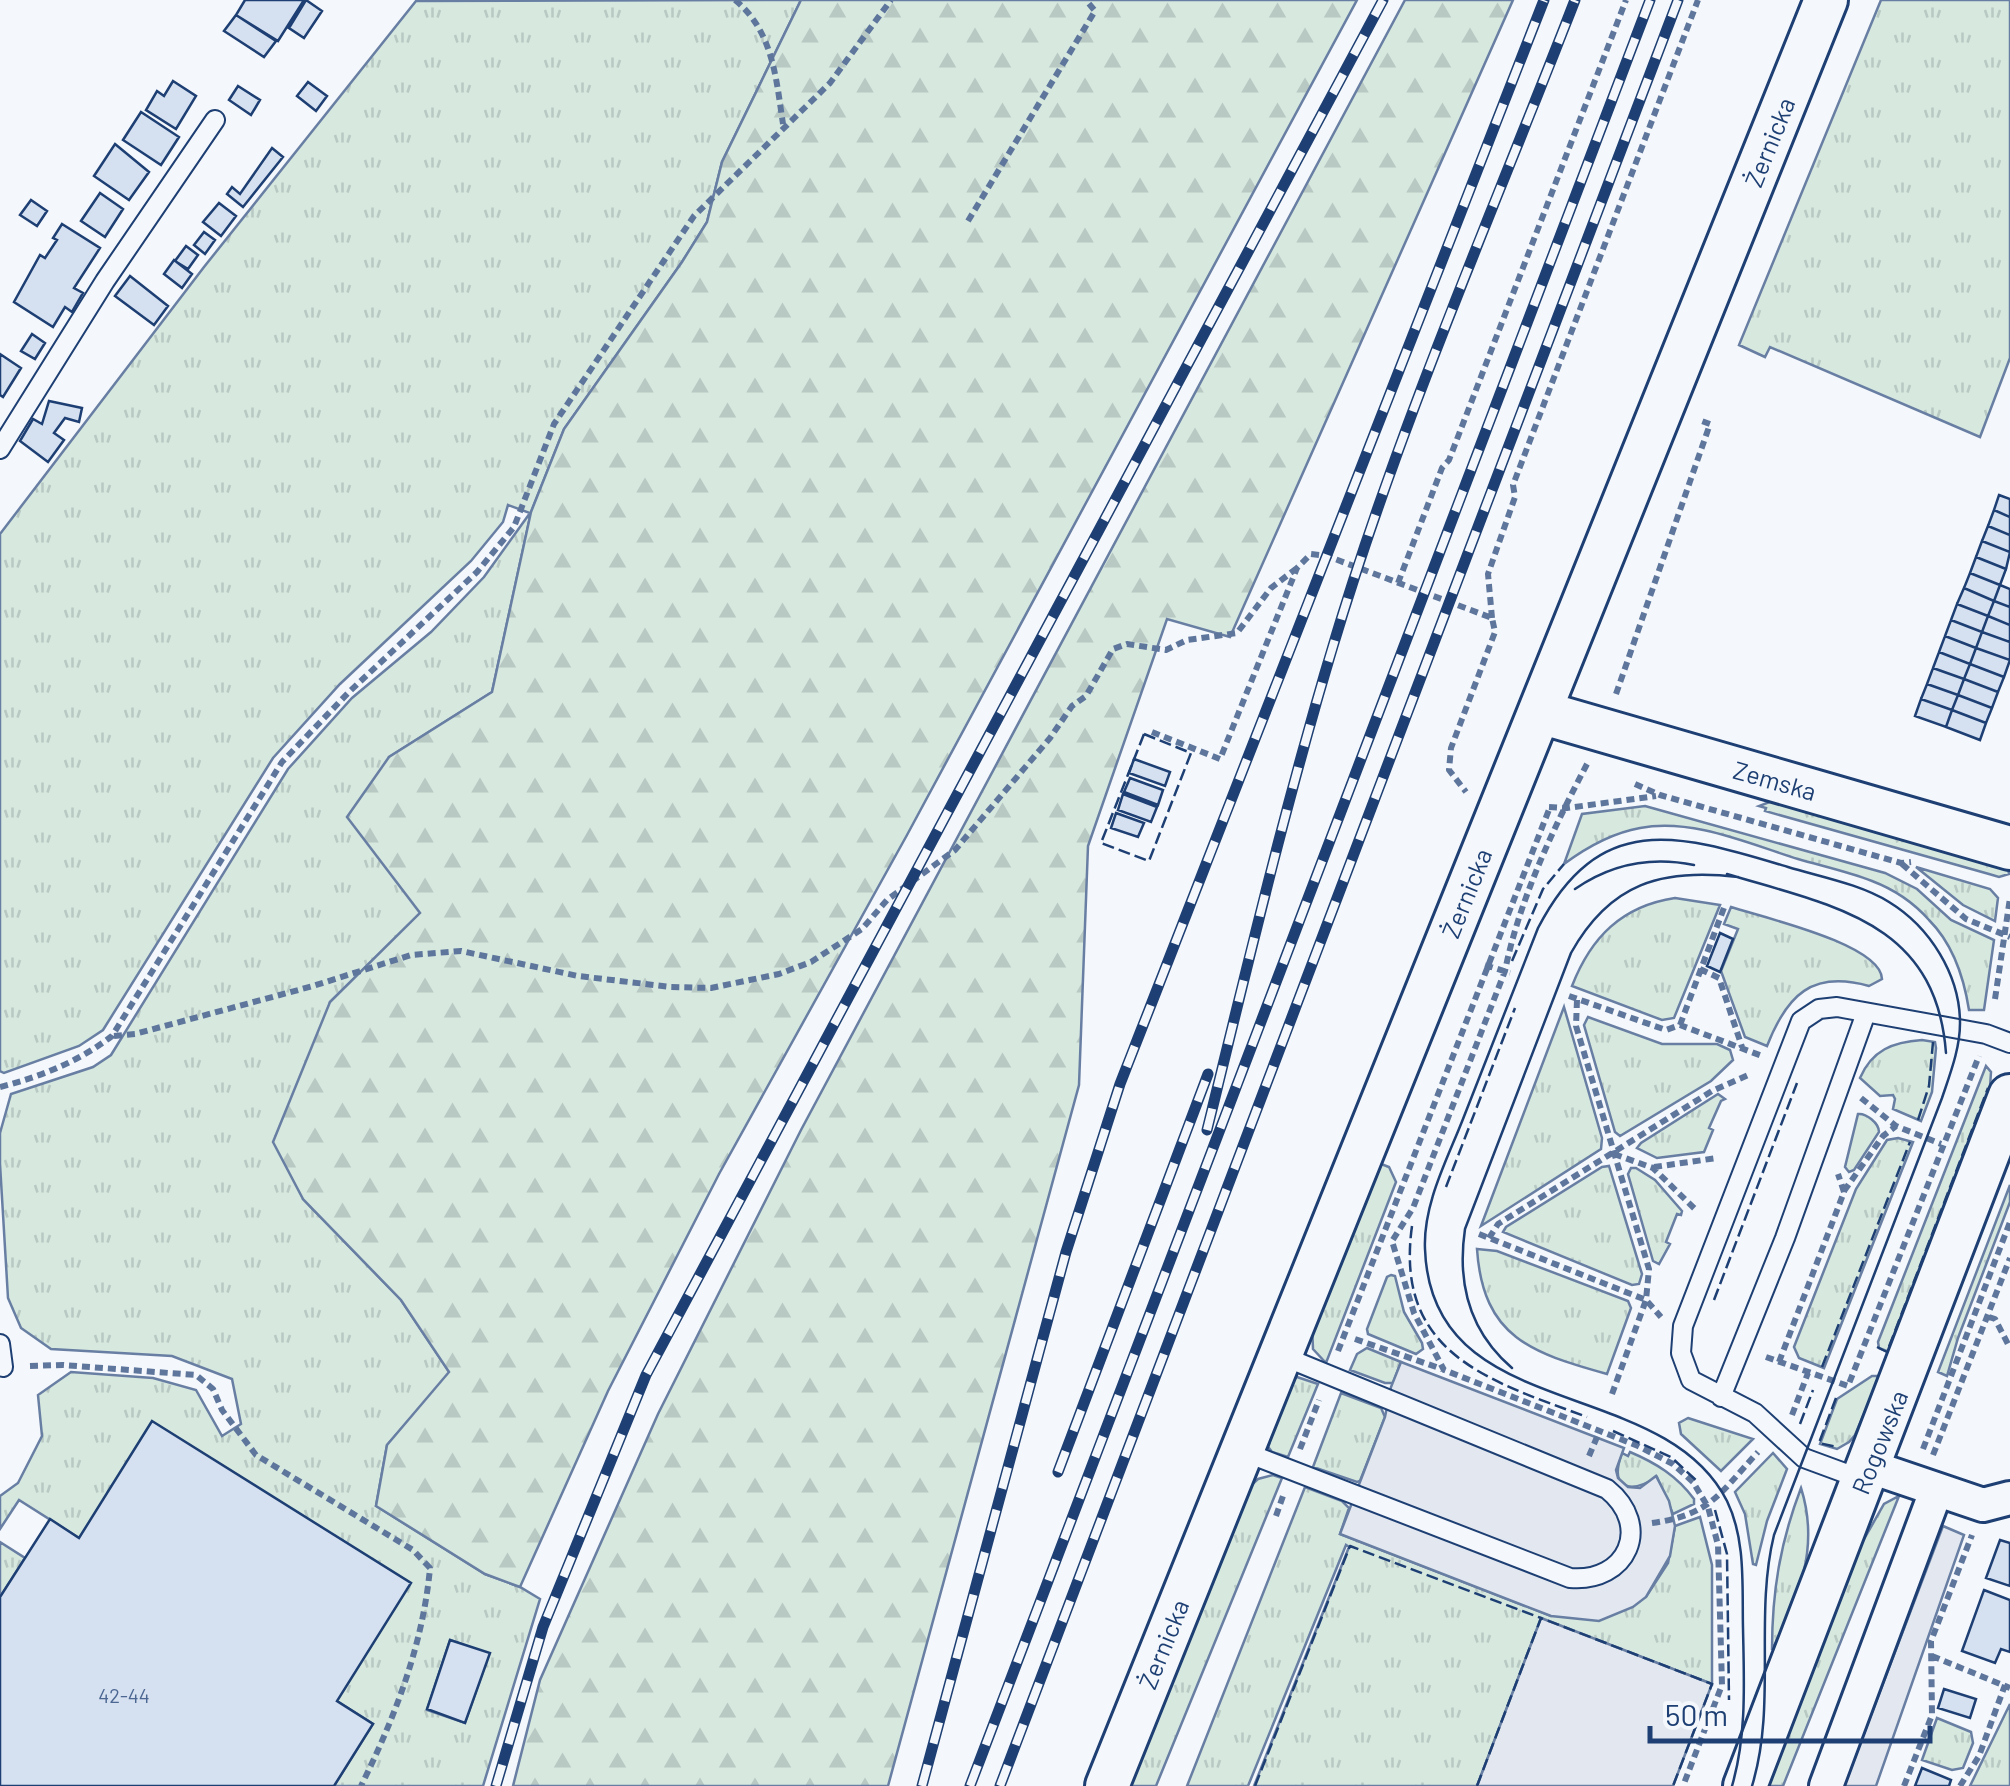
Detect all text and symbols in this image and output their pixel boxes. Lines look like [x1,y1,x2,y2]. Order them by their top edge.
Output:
street label: Żernicka [1737,93,1801,191]
street label: Zemska [1730,754,1820,806]
street label: Żernicka [1434,844,1498,942]
street label: Rogowska [1845,1386,1913,1498]
street label: Żernicka [1131,1595,1195,1693]
scale bar [1650,1681,1930,1743]
house number: 42-44 [98,1683,150,1707]
text: 50 m [1665,1696,1728,1732]

